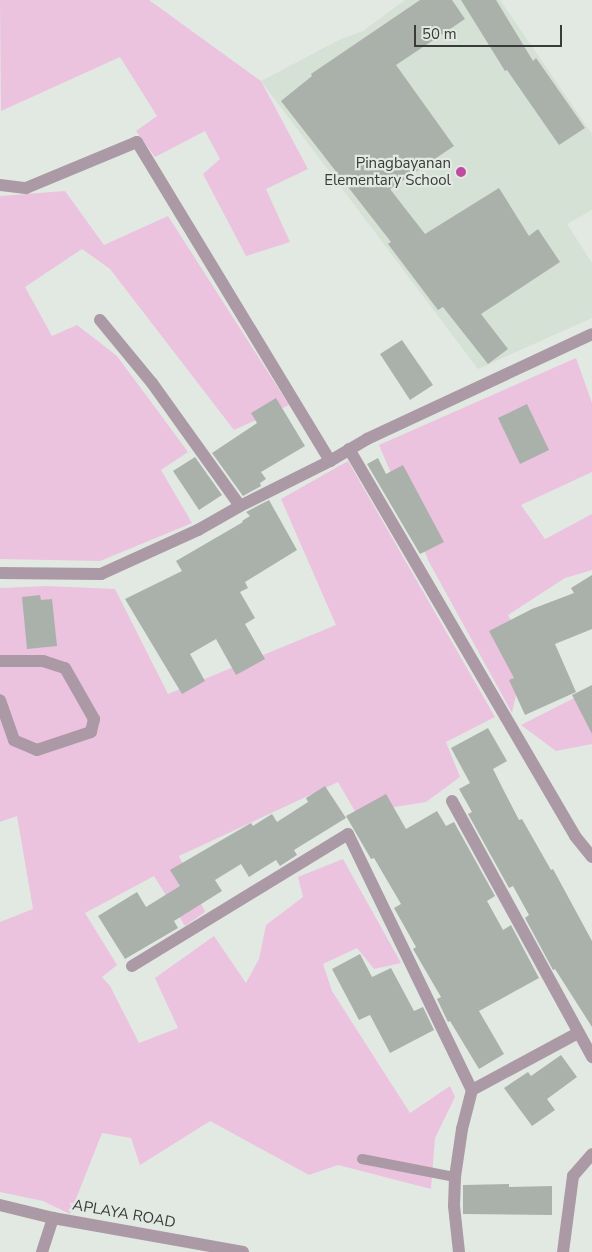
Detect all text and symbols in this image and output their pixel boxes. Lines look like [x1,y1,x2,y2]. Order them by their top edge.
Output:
scale bar [417,15,564,47]
text: 50 m [422,24,457,44]
place label: Pinagbayanan Elementary School [324,154,451,189]
marker: Pinagbayanan Elementary School [455,166,467,178]
street label: APLAYA ROAD [71,1196,177,1232]

